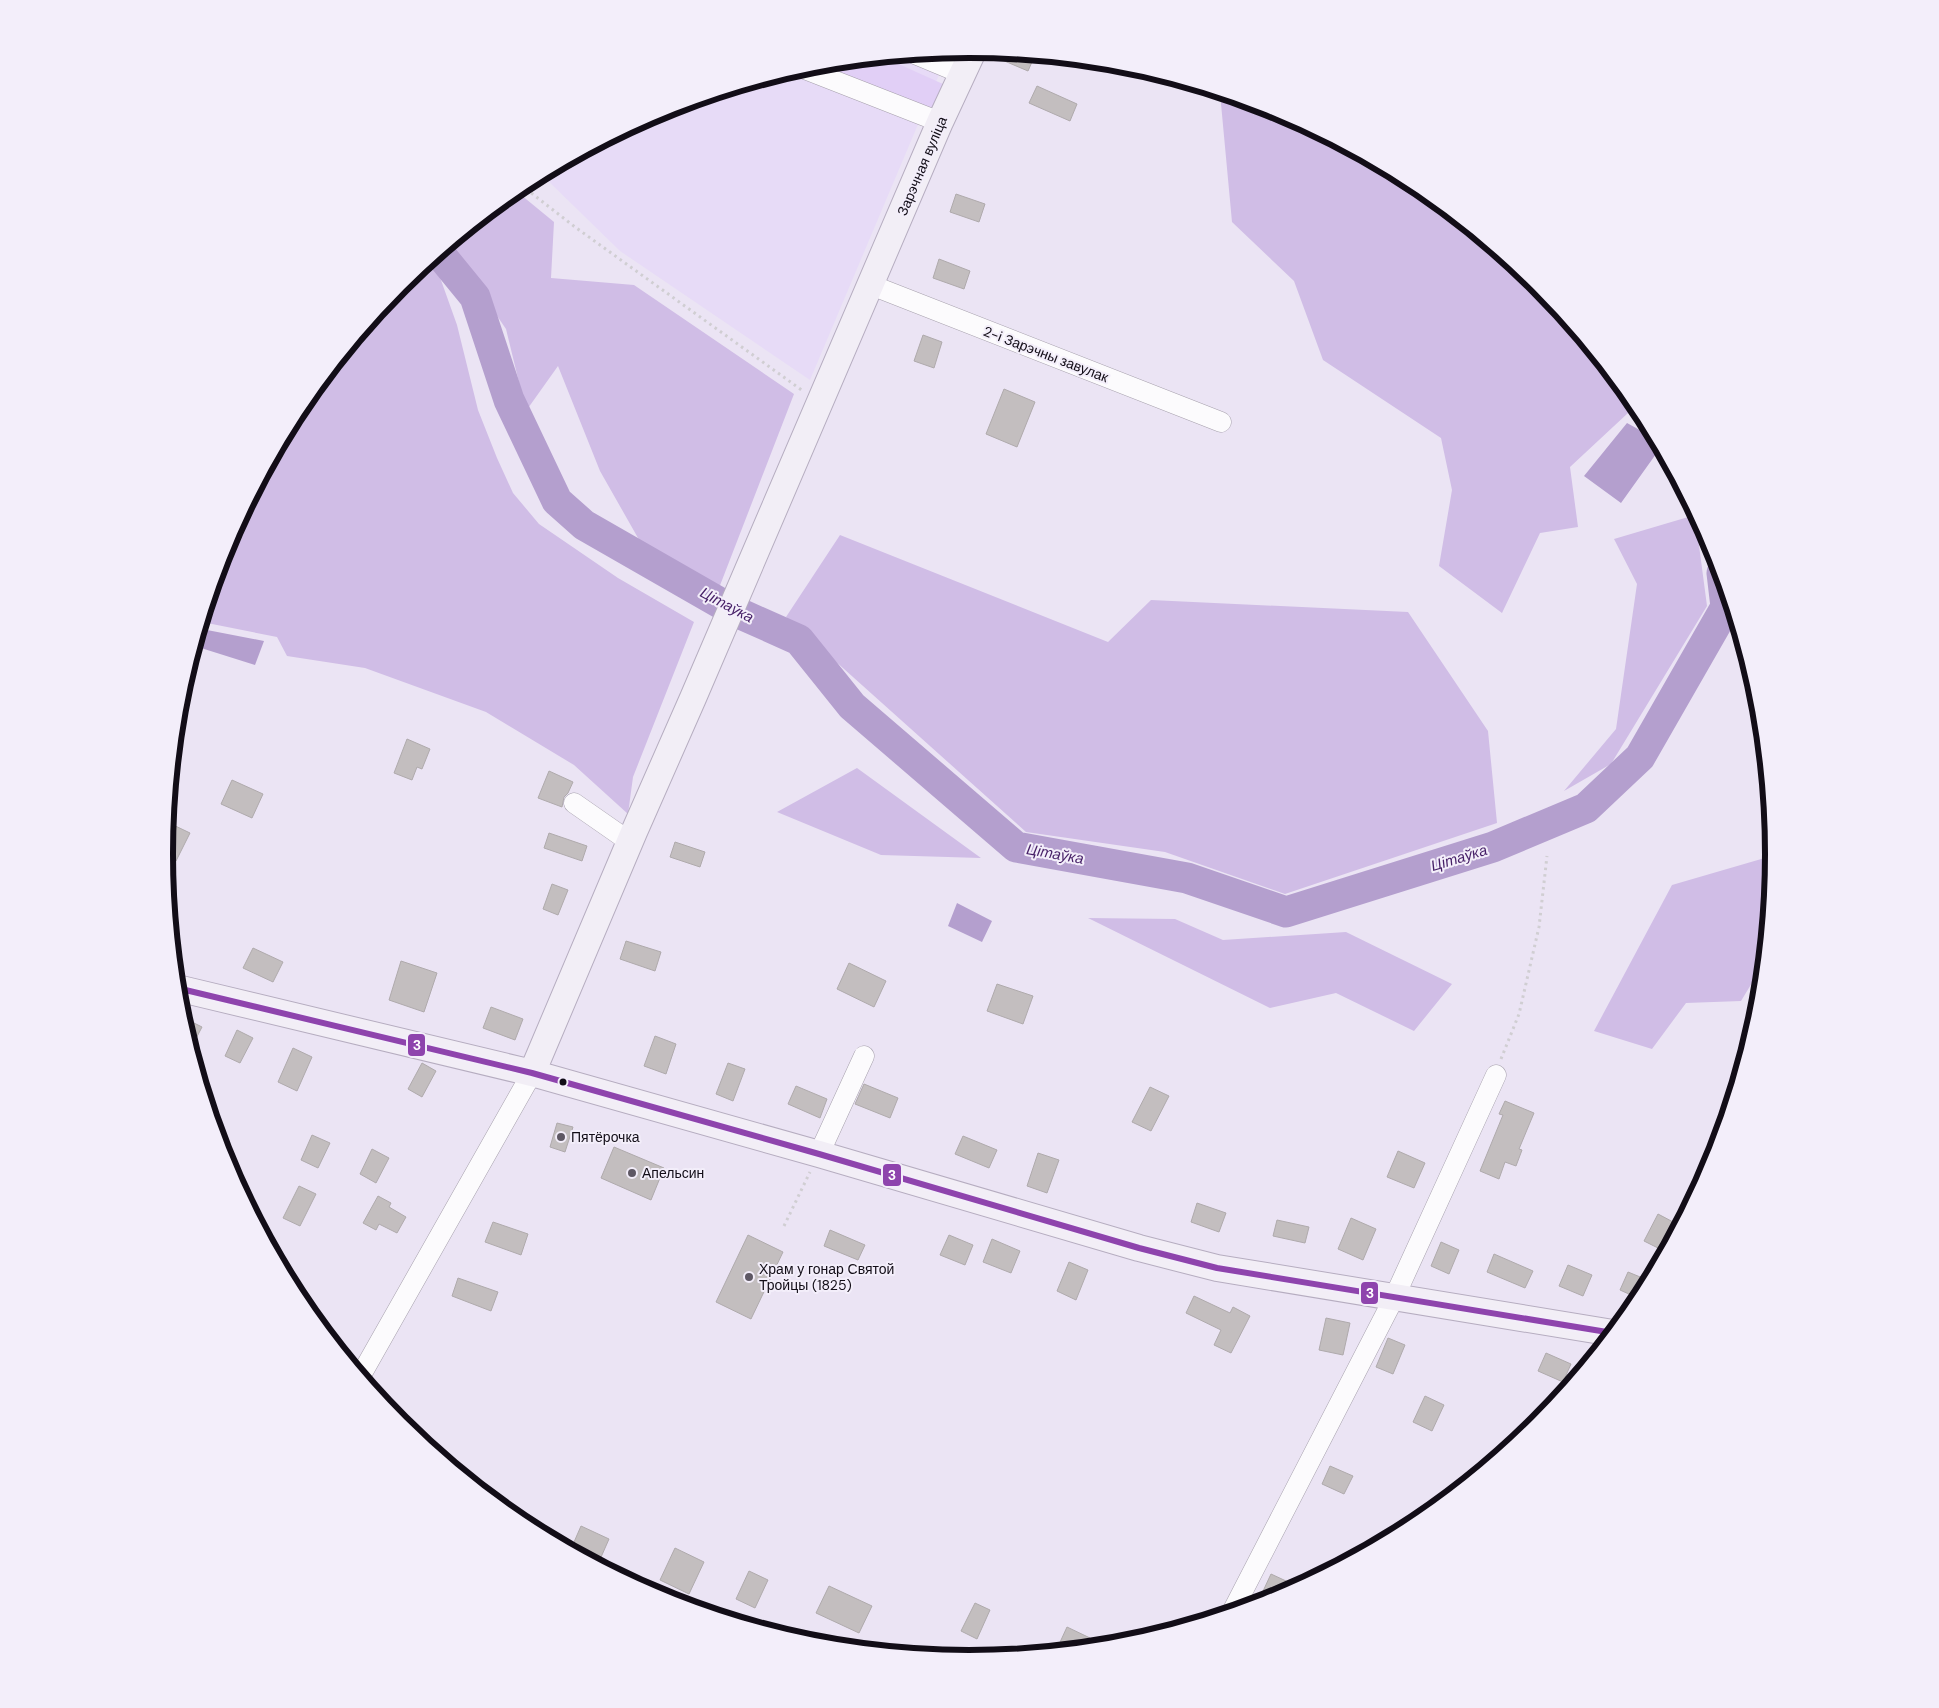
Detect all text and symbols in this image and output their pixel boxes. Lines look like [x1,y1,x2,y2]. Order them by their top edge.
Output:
street label: Зарэчная вуліца [893,113,951,218]
street label: 2-і Зарэчны завулак [981,322,1112,386]
water label: Цітаўка [697,583,757,627]
water label: Цітаўка [1025,839,1085,869]
water label: Цітаўка [1428,840,1490,876]
line badge: 3 [407,1033,426,1057]
text: 3 [413,1036,421,1054]
unlabelled marker [558,1077,568,1087]
place label: Пятёрочка [571,1128,640,1146]
marker: Пятёрочка [555,1131,567,1143]
line badge: 3 [882,1163,902,1187]
place label: Апельсин [642,1164,704,1182]
text: 3 [888,1166,896,1184]
marker: Апельсин [626,1167,638,1179]
place label: Храм у гонар Святой Тройцы (1825) [759,1260,894,1294]
marker: Храм у гонар Святой Тройцы (1825) [743,1271,755,1283]
line badge: 3 [1360,1281,1379,1305]
text: 3 [1366,1284,1374,1302]

